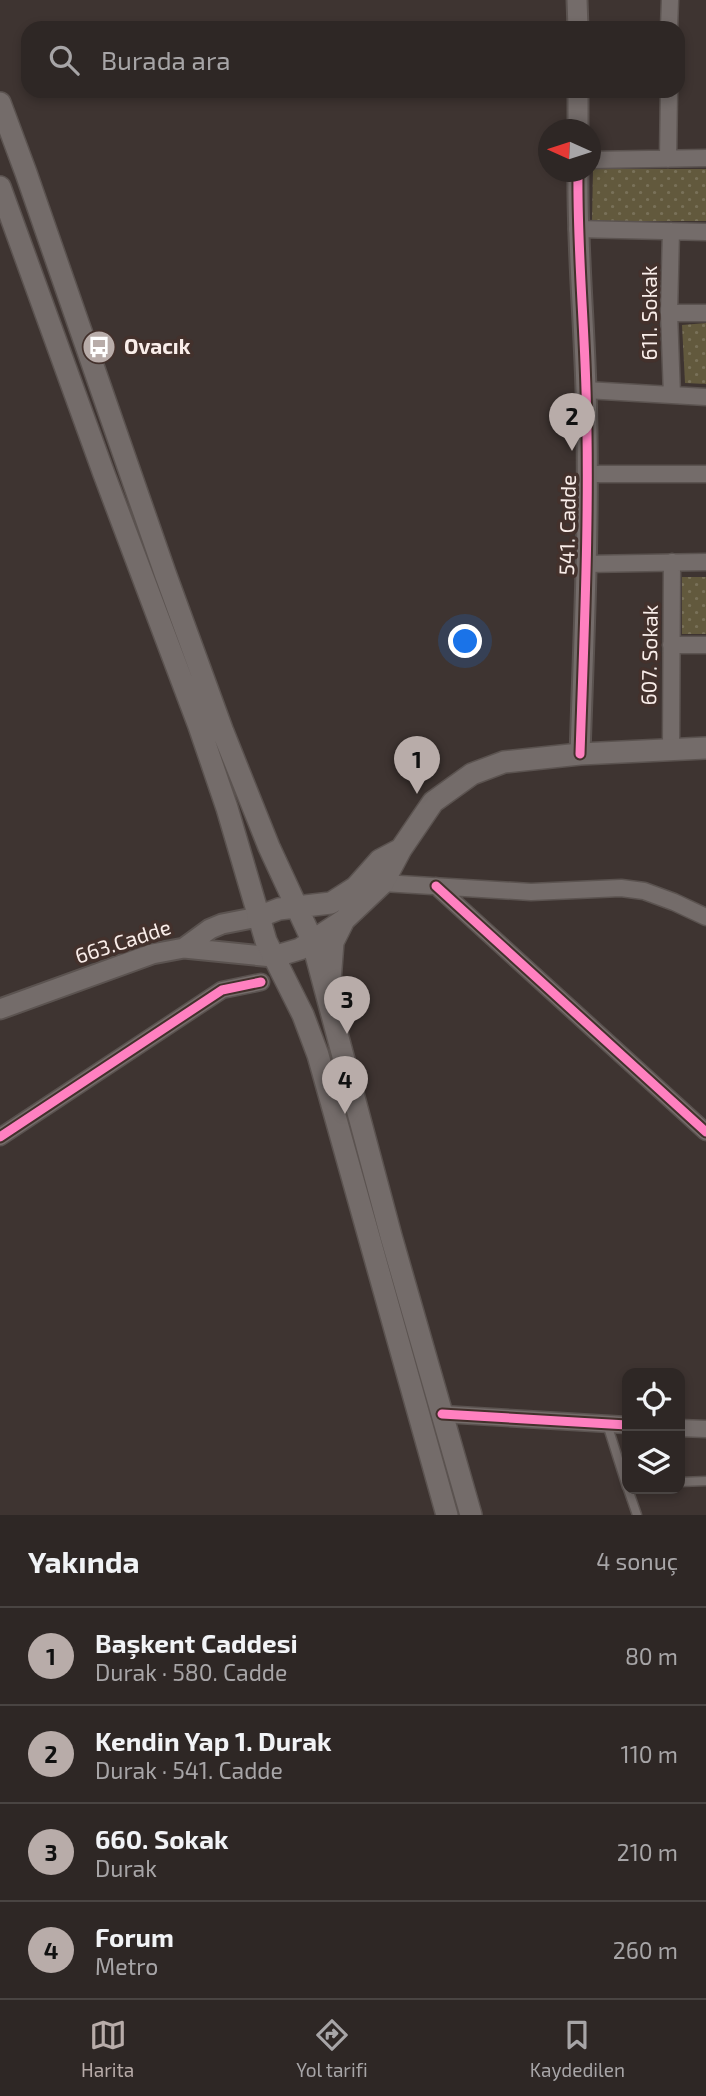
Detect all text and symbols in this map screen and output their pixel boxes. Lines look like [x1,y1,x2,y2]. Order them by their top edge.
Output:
search box [21,21,685,98]
icon: search [45,41,83,79]
text: Burada ara [101,44,231,75]
north arrow [538,119,601,182]
street label: 611. Sokak [636,265,661,360]
bus stop icon: Ovacık [80,328,118,366]
place label: Ovacık [124,333,191,358]
pin: 2 [549,393,595,451]
street label: 541. Cadde [553,474,580,576]
street label: 607. Sokak [635,604,662,705]
your location [448,624,482,658]
pin: 1 [394,736,440,794]
street label: 663.Cadde [71,913,174,968]
pin: 3 [324,976,370,1034]
pin: 4 [322,1056,368,1114]
map controls [622,1368,685,1494]
button: locate [622,1368,685,1431]
button: layers [622,1431,685,1494]
text: Yakında [28,1543,140,1579]
text: 4 sonuç [596,1547,678,1575]
text: Başkent Caddesi [95,1627,298,1658]
text: 1 [46,1642,56,1670]
text: 80 m [625,1642,678,1670]
text: Durak · 580. Cadde [95,1658,287,1686]
text: Kendin Yap 1. Durak [95,1725,332,1756]
text: 2 [44,1740,58,1768]
text: 110 m [621,1740,678,1768]
text: Durak · 541. Cadde [95,1756,283,1784]
text: 660. Sokak [95,1823,229,1854]
text: 3 [44,1838,58,1866]
text: 210 m [617,1838,678,1866]
text: Durak [95,1854,157,1882]
text: Forum [95,1921,174,1952]
text: 4 [44,1936,58,1964]
text: 260 m [613,1936,678,1964]
text: Metro [95,1952,158,1980]
tab: Harita [81,2016,134,2081]
tab: Yol tarifi [296,2016,368,2081]
tab: Kaydedilen [530,2016,625,2081]

